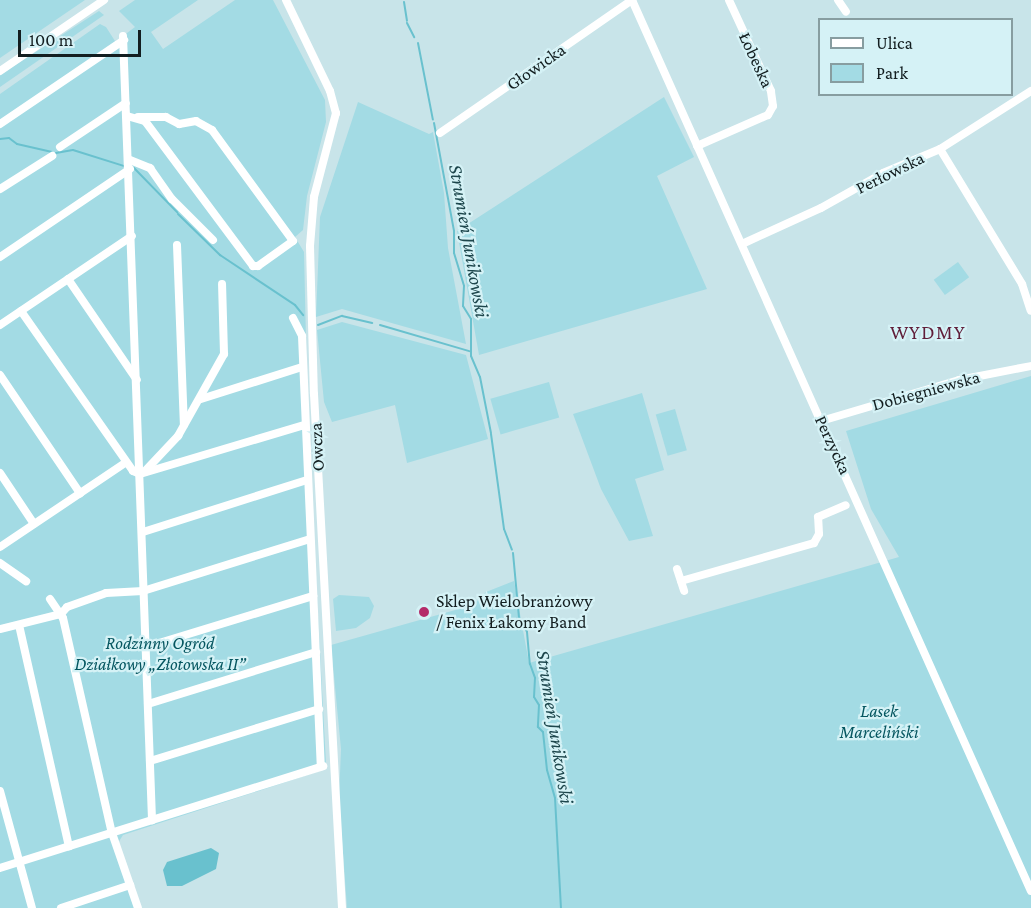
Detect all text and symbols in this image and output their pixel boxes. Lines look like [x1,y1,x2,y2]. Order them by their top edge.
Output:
scale bar [21,18,144,56]
legend [818,18,1013,96]
street label: Łobeska [734,29,778,91]
text: 100 m [29,30,73,50]
text: Ulica [876,33,913,53]
street label: Głowicka [502,39,570,95]
text: Park [876,63,908,83]
street label: Perłowska [852,147,928,199]
water label: Strumień Junikowski [444,162,494,320]
district label: WYDMY [890,320,966,344]
street label: Dobiegniewska [870,366,982,416]
street label: Perzycka [810,412,856,478]
street label: Owcza [305,422,329,472]
place label: Sklep Wielobranżowy / Fenix Łakomy Band [436,591,592,634]
marker: Sklep Wielobranżowy / Fenix Łakomy Band [417,605,431,619]
park label: Rodzinny Ogród Działkowy „Złotowska II” [74,633,246,676]
water label: Strumień Junikowski [531,648,579,806]
park label: Lasek Marceliński [839,701,919,744]

